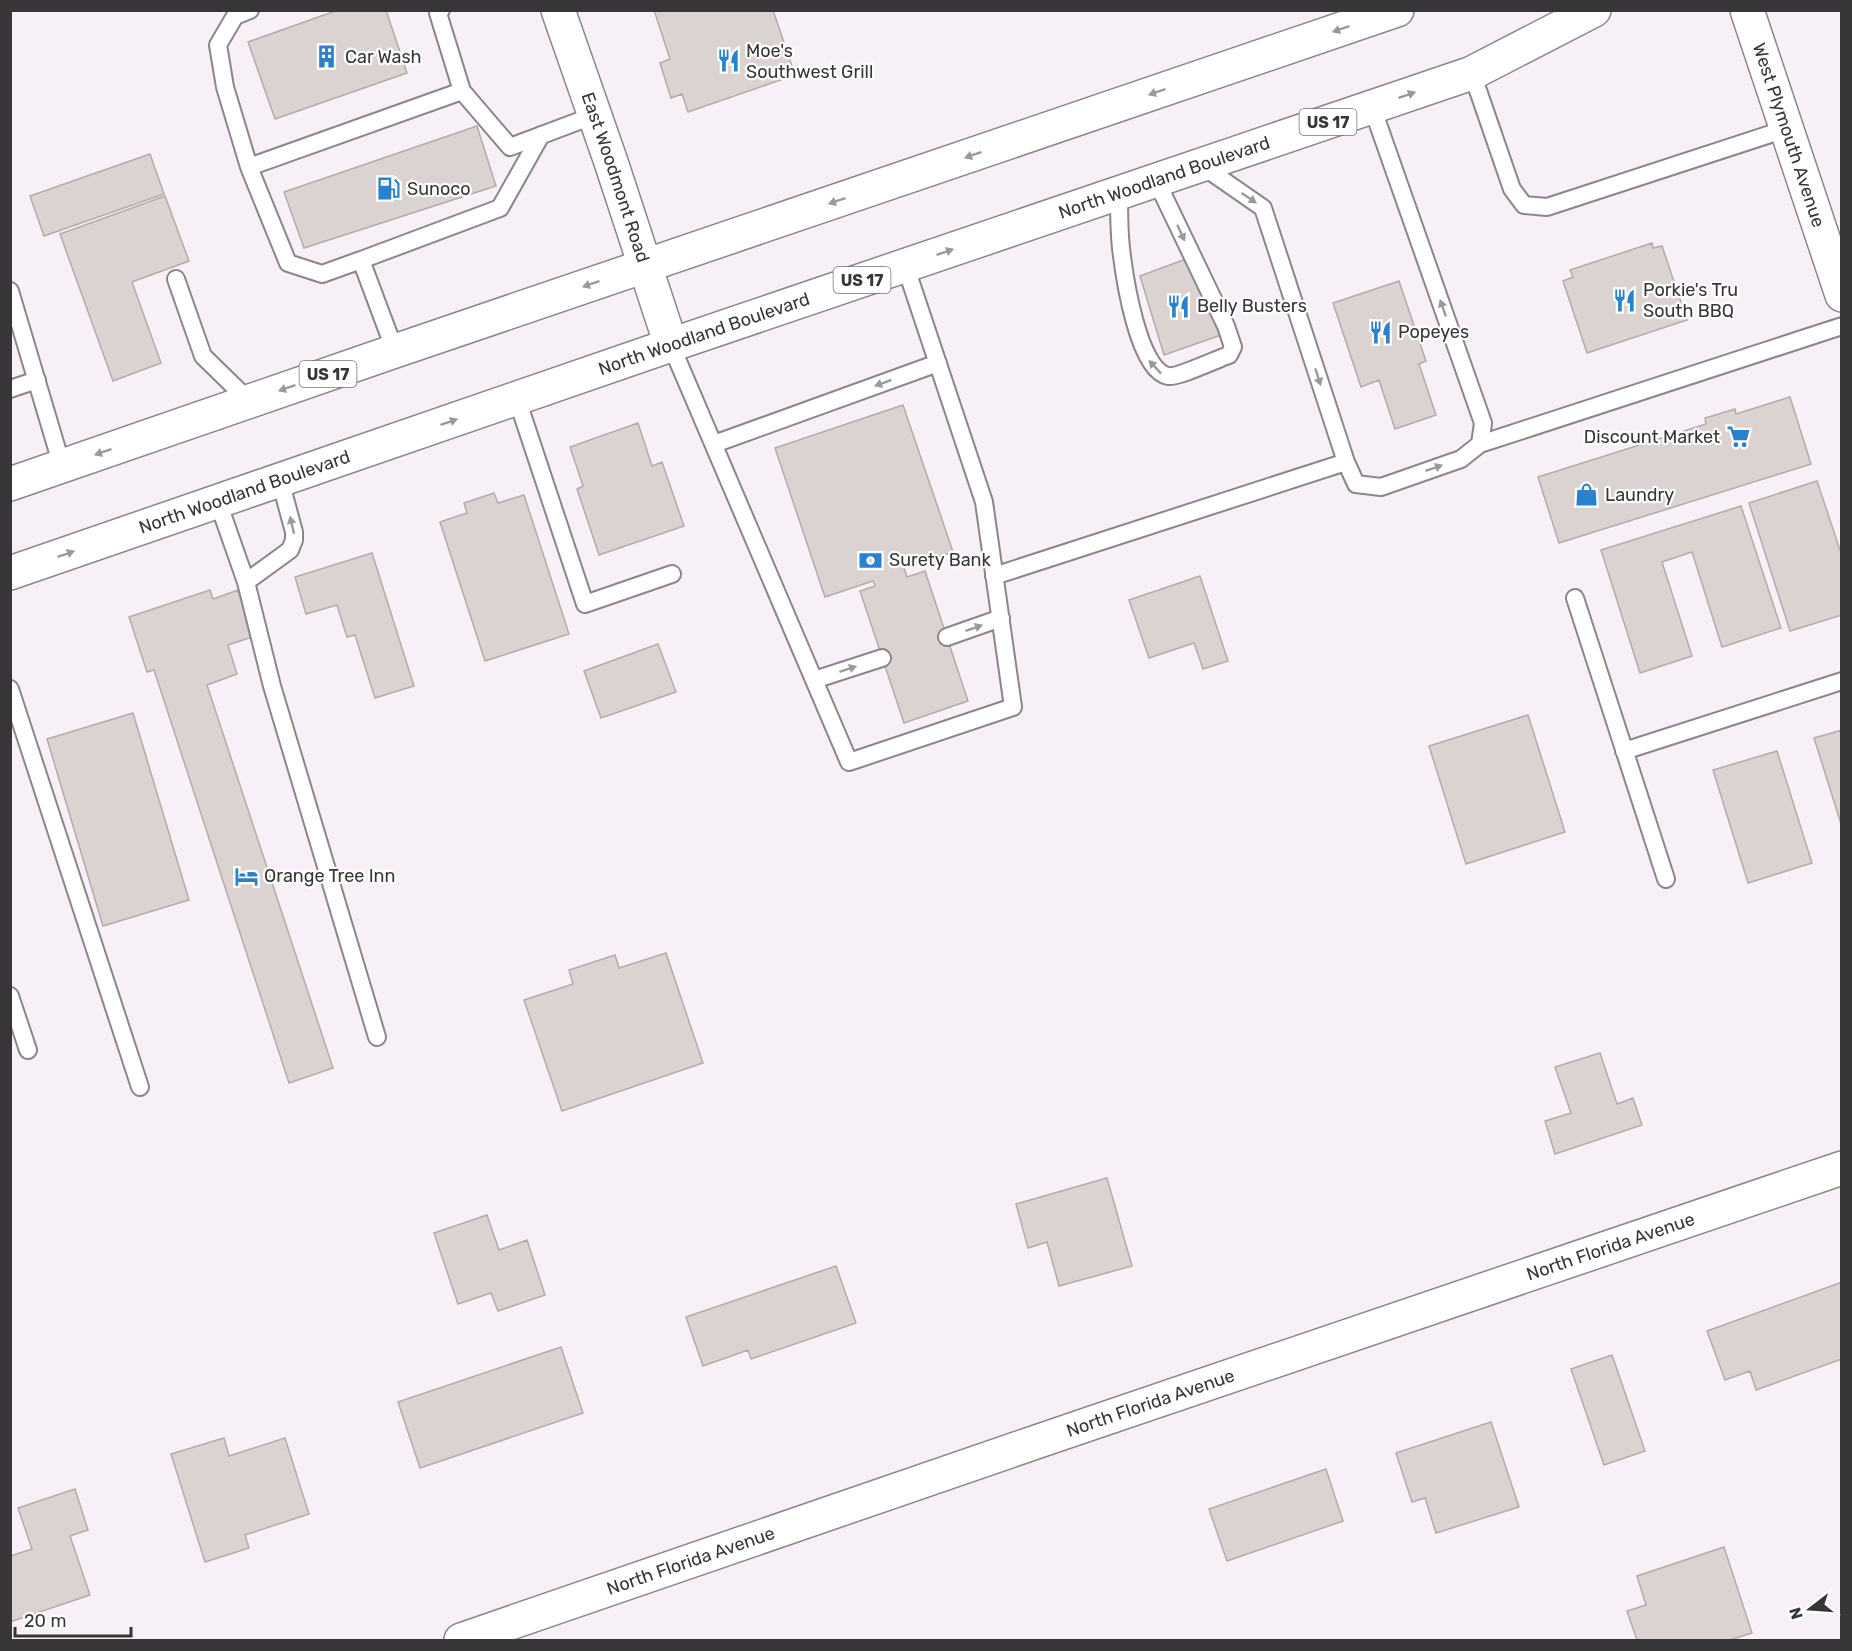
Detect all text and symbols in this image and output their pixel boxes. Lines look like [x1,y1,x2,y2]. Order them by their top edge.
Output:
one-way arrow [1332,25,1350,35]
place label: Moe's Southwest Grill [746,40,873,83]
street label: West Plymouth Avenue [1748,40,1830,230]
building icon: Car Wash [314,44,340,70]
place label: Car Wash [345,46,422,68]
restaurant icon: Moe's Southwest Grill [715,48,741,74]
one-way arrow [1148,88,1166,98]
street label: East Woodmont Road [577,89,654,265]
one-way arrow [1398,90,1416,100]
road number: US 17 [1300,109,1356,135]
street label: North Woodland Boulevard [1055,131,1273,224]
one-way arrow [964,150,982,160]
fuel station icon: Sunoco [376,176,402,202]
place label: Sunoco [407,178,471,200]
one-way arrow [1241,192,1257,203]
one-way arrow [828,197,846,206]
one-way arrow [1177,224,1186,241]
one-way arrow [936,246,954,256]
road number: US 17 [834,267,890,293]
place label: Porkie's Tru South BBQ [1643,279,1738,322]
one-way arrow [582,280,600,290]
restaurant icon: Porkie's Tru South BBQ [1612,287,1638,313]
street label: North Woodland Boulevard [595,288,813,380]
restaurant icon: Belly Busters [1166,293,1192,319]
place label: Belly Busters [1197,295,1307,317]
one-way arrow [1437,299,1447,317]
restaurant icon: Popeyes [1367,319,1393,345]
place label: Popeyes [1398,321,1469,343]
one-way arrow [1148,360,1162,375]
road number: US 17 [300,361,356,387]
one-way arrow [1314,368,1323,386]
one-way arrow [874,378,892,388]
one-way arrow [278,384,296,393]
one-way arrow [441,416,459,426]
supermarket icon: Discount Market [1725,424,1751,450]
place label: Discount Market [1584,426,1720,448]
street label: North Woodland Boulevard [136,446,353,539]
one-way arrow [94,447,112,457]
one-way arrow [1425,463,1443,473]
shop icon: Laundry [1574,482,1600,508]
place label: Laundry [1605,484,1674,506]
one-way arrow [286,516,296,534]
bank icon: Surety Bank [858,547,884,573]
one-way arrow [57,549,75,559]
place label: Surety Bank [889,549,991,571]
one-way arrow [965,622,983,632]
one-way arrow [839,664,857,673]
hotel icon: Orange Tree Inn [233,863,259,889]
place label: Orange Tree Inn [264,865,395,887]
street label: North Florida Avenue [1524,1208,1698,1285]
street label: North Florida Avenue [1063,1364,1237,1442]
street label: North Florida Avenue [604,1522,778,1600]
north arrow [1780,1579,1840,1639]
scale bar [15,1600,130,1638]
text: N [1785,1605,1807,1622]
text: 20 m [24,1610,66,1632]

